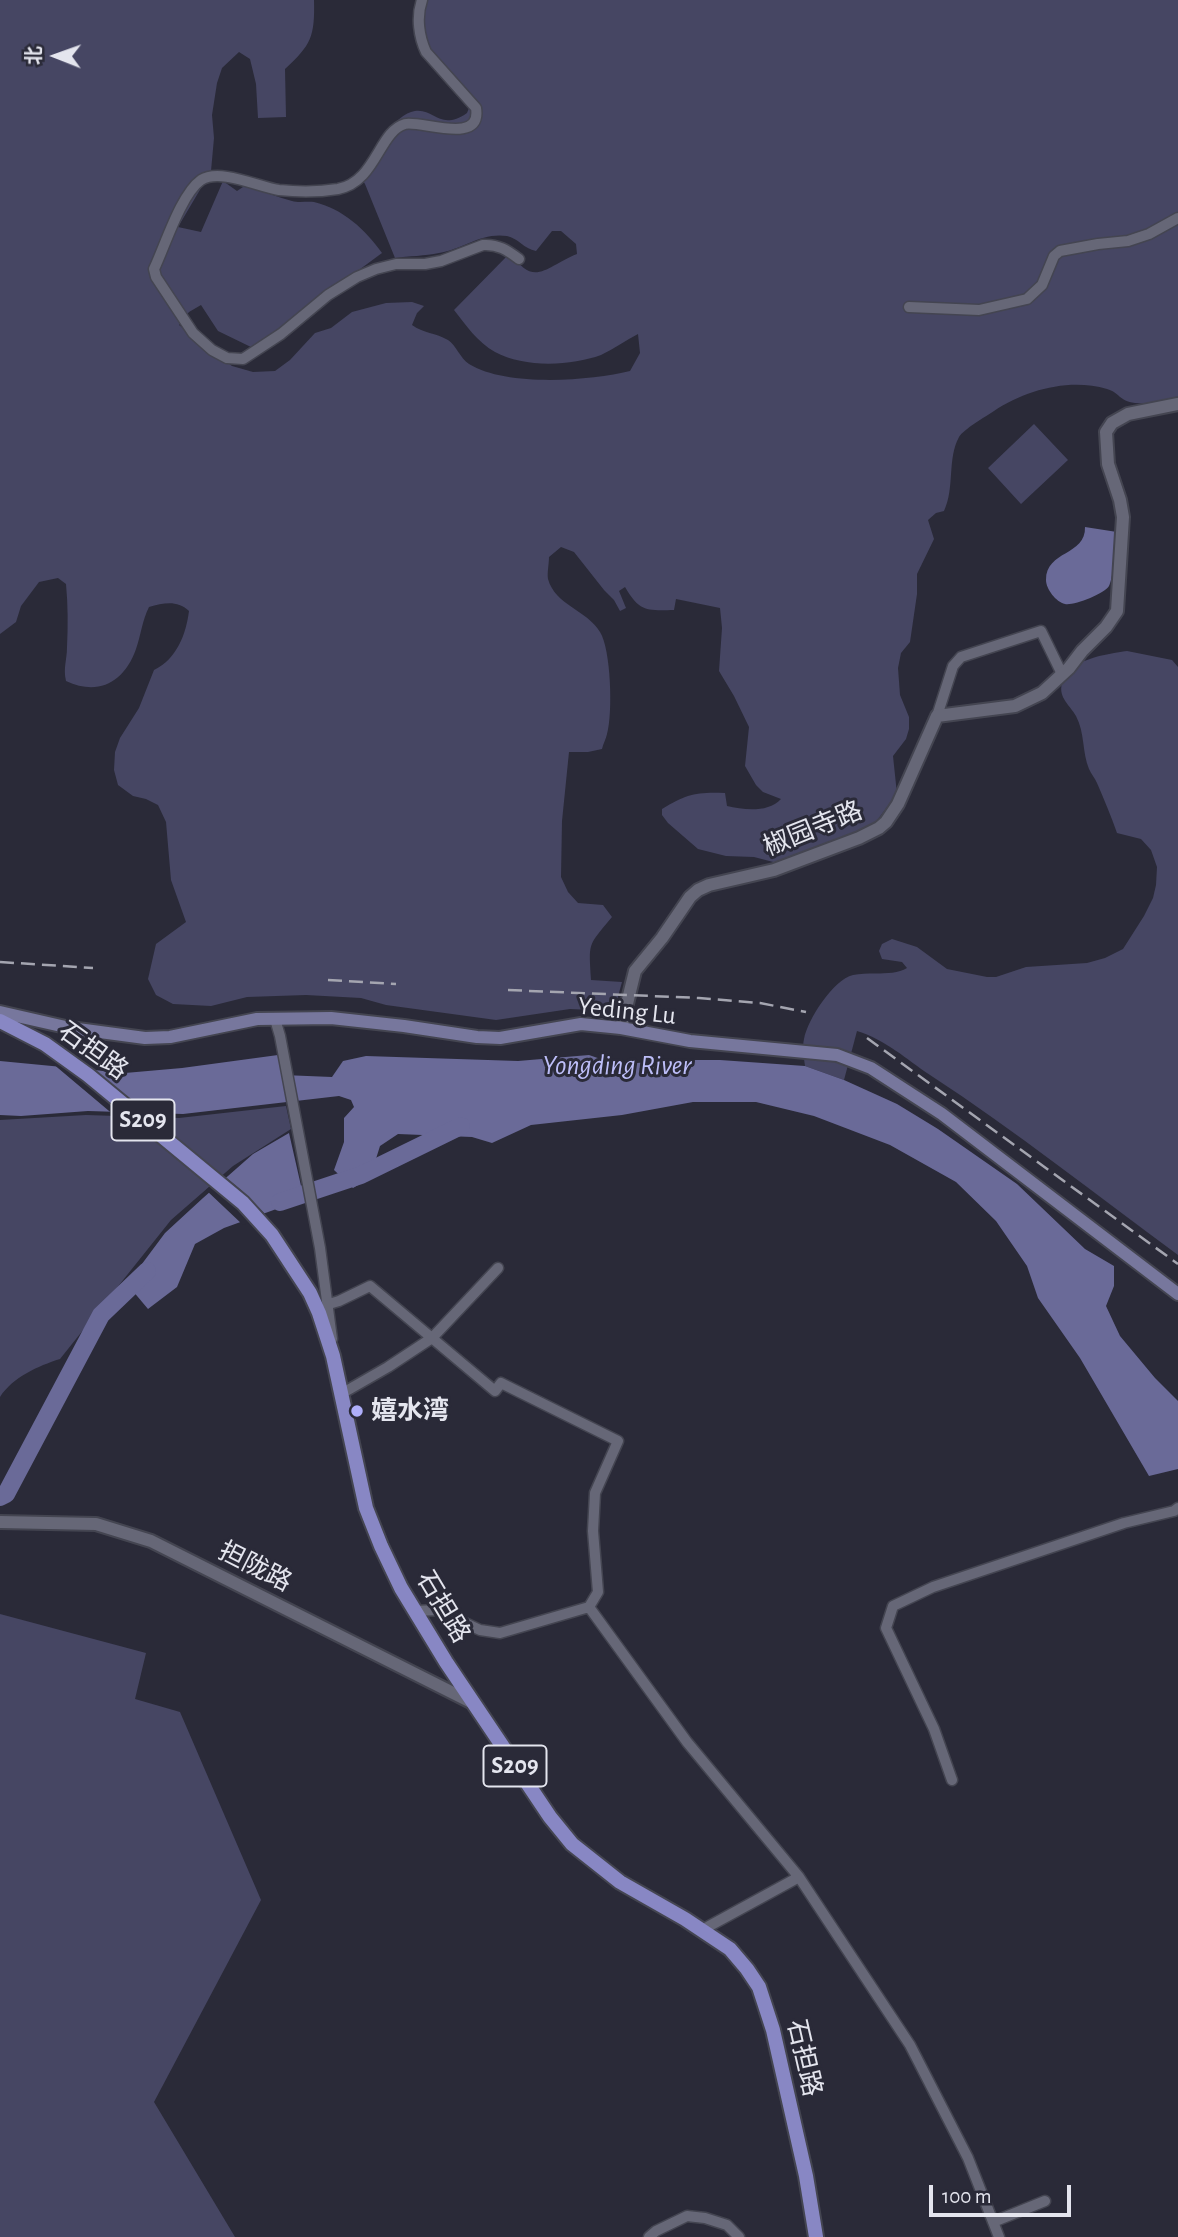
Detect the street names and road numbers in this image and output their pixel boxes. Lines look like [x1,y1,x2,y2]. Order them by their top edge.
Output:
street label: 椒园寺路 [759,795,867,863]
street label: Yeding Lu [577,990,677,1032]
street label: 石担路 [52,1015,134,1087]
road number: S209 [111,1100,174,1140]
street label: 担陇路 [213,1535,297,1599]
street label: 石担路 [410,1566,476,1648]
road number: S209 [484,1746,546,1786]
street label: 石担路 [780,2016,828,2100]

